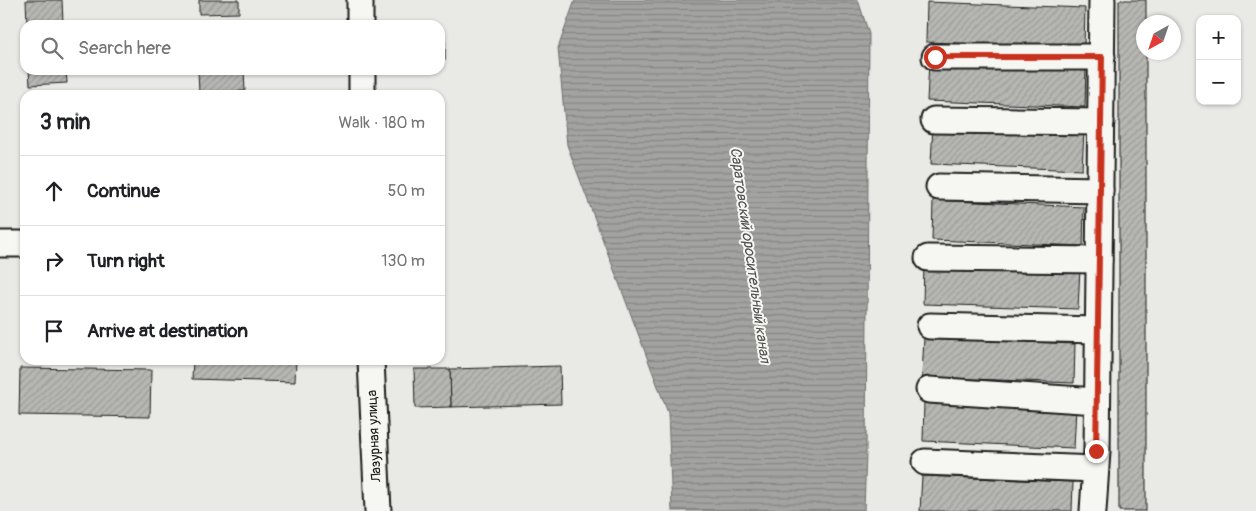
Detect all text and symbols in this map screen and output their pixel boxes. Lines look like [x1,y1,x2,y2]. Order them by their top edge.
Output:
north arrow [1136,15,1181,60]
map controls [1196,15,1241,105]
button: + [1196,15,1241,60]
search box [20,20,445,75]
icon: search [38,34,66,62]
text: Search here [78,36,171,60]
route start [924,46,947,69]
button: − [1196,60,1241,105]
text: 3 min [40,109,90,136]
text: Walk · 180 m [338,113,425,133]
water label: Саратовский оросительный канал [725,146,775,365]
icon: ahead [40,177,68,205]
text: Continue [87,179,160,203]
text: 50 m [388,181,425,201]
icon: right [40,247,68,275]
text: Turn right [87,249,165,273]
text: 130 m [381,251,425,271]
icon: arrive [40,317,68,345]
text: Arrive at destination [87,319,248,343]
street label: Лазурная улица [363,390,385,483]
route end [1085,440,1108,463]

